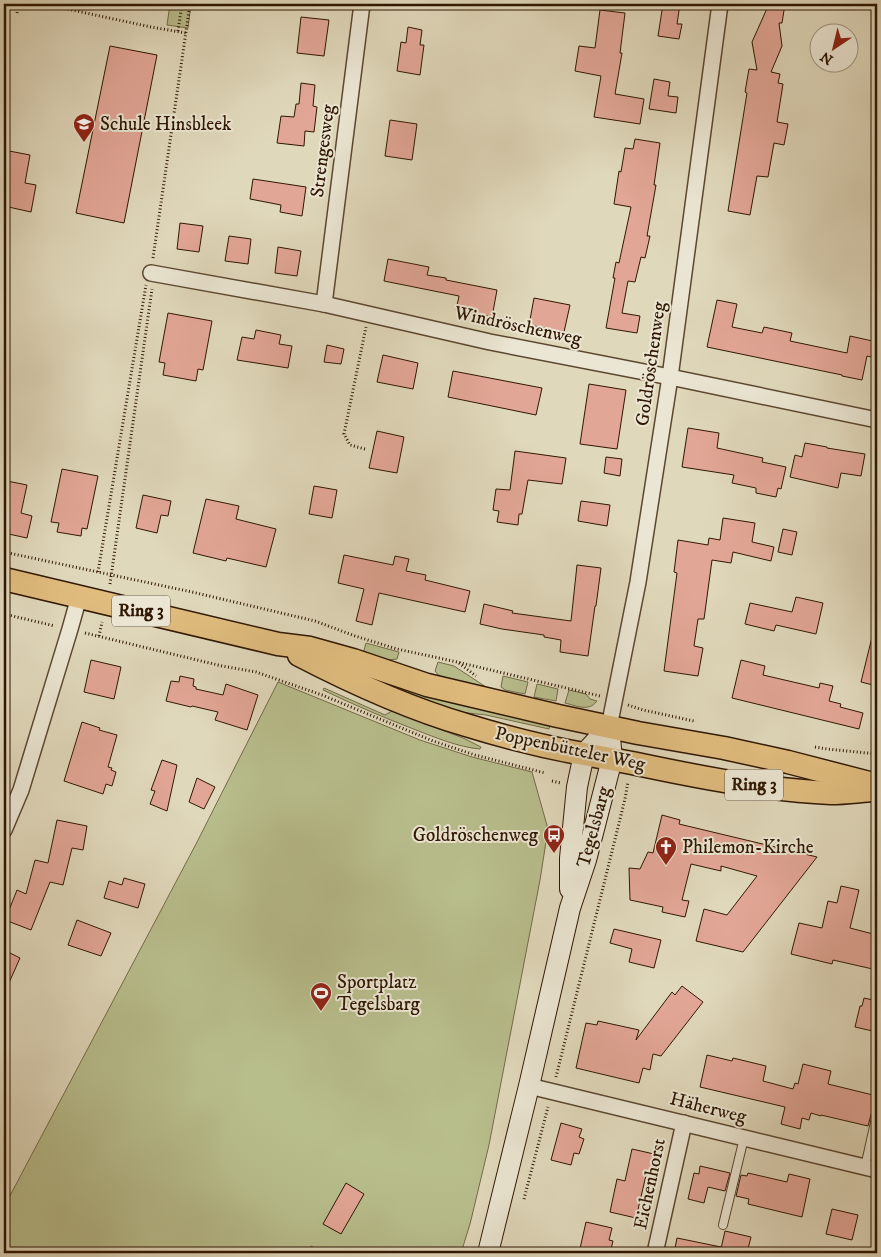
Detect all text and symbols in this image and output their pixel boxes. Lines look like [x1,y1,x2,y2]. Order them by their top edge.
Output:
north arrow [808,22,858,72]
text: N [817,47,837,69]
street label: Strengesweg [306,102,340,199]
school or university icon: Schule Hinsbleek [72,112,96,143]
place label: Schule Hinsbleek [100,113,232,136]
street label: Goldröschenweg [631,300,671,428]
street label: Windröschenweg [451,301,584,351]
road number: Ring 3 [112,596,170,626]
street label: Poppenbütteler Weg [493,722,648,776]
road number: Ring 3 [725,770,783,800]
street label: Tegelsbarg [572,783,616,870]
bus stop icon: Goldröschenweg [542,823,566,854]
place label: Goldröschenweg [413,824,539,847]
church icon: Philemon-Kirche [654,835,678,866]
place label: Philemon-Kirche [682,836,814,859]
place label: Sportplatz Tegelsbarg [337,971,421,1016]
sports icon: Sportplatz Tegelsbarg [309,981,333,1012]
street label: Häherweg [667,1087,749,1129]
street label: Eichenhorst [629,1136,671,1232]

